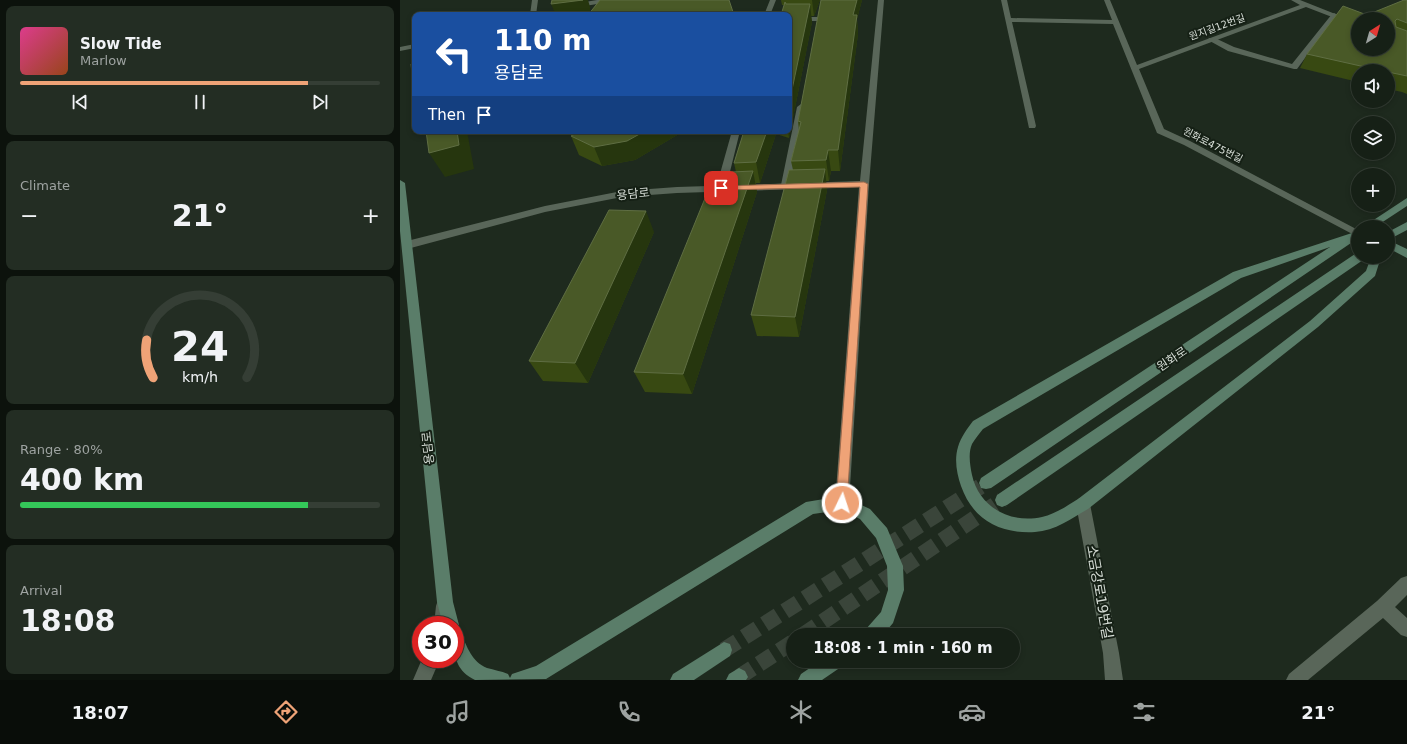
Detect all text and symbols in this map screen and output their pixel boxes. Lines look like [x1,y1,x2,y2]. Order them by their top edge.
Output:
street label: 원지길12번길 [1188,12,1246,42]
north arrow [1351,12,1395,56]
map controls [1351,12,1395,264]
text: 110 m [494,24,591,57]
icon: left [428,28,480,80]
text: Slow Tide [80,35,162,53]
text: Marlow [80,53,127,68]
text: 용담로 [494,62,544,83]
button: sound [1351,64,1395,108]
icon: previous [69,91,91,113]
icon: pause [189,91,211,113]
icon: next [309,91,331,113]
icon: arrive [473,104,495,126]
text: Then [428,106,465,124]
button: layers [1351,116,1395,160]
street label: 원화로475번길 [1182,125,1244,165]
button: + [1351,168,1395,212]
pin [704,171,738,205]
icon: arrive [710,177,732,199]
text: Climate [20,178,70,193]
street label: 용담로 [616,185,650,203]
text: 21° [172,198,228,233]
text: − [20,203,38,228]
text: + [362,203,380,228]
button: − [1351,220,1395,264]
text: 24 [171,322,229,371]
street label: 원화로 [1154,344,1190,374]
text: km/h [182,369,218,385]
street label: 용담로 [419,431,437,465]
text: Range · 80% [20,442,103,457]
text: 400 km [20,462,144,497]
position arrow [821,482,863,524]
street label: 소금강로19번길 [1084,544,1116,640]
text: Arrival [20,583,62,598]
text: 18:08 [20,603,116,638]
speed limit sign: 30 [412,616,464,668]
text: 18:08 · 1 min · 160 m [813,639,993,657]
icon: directions [272,698,300,726]
icon: music [444,698,472,726]
icon: phone [615,698,643,726]
icon: climate [787,698,815,726]
icon: car [958,698,986,726]
icon: filters [1130,698,1158,726]
text: 18:07 [72,702,129,723]
text: 21° [1301,702,1335,723]

